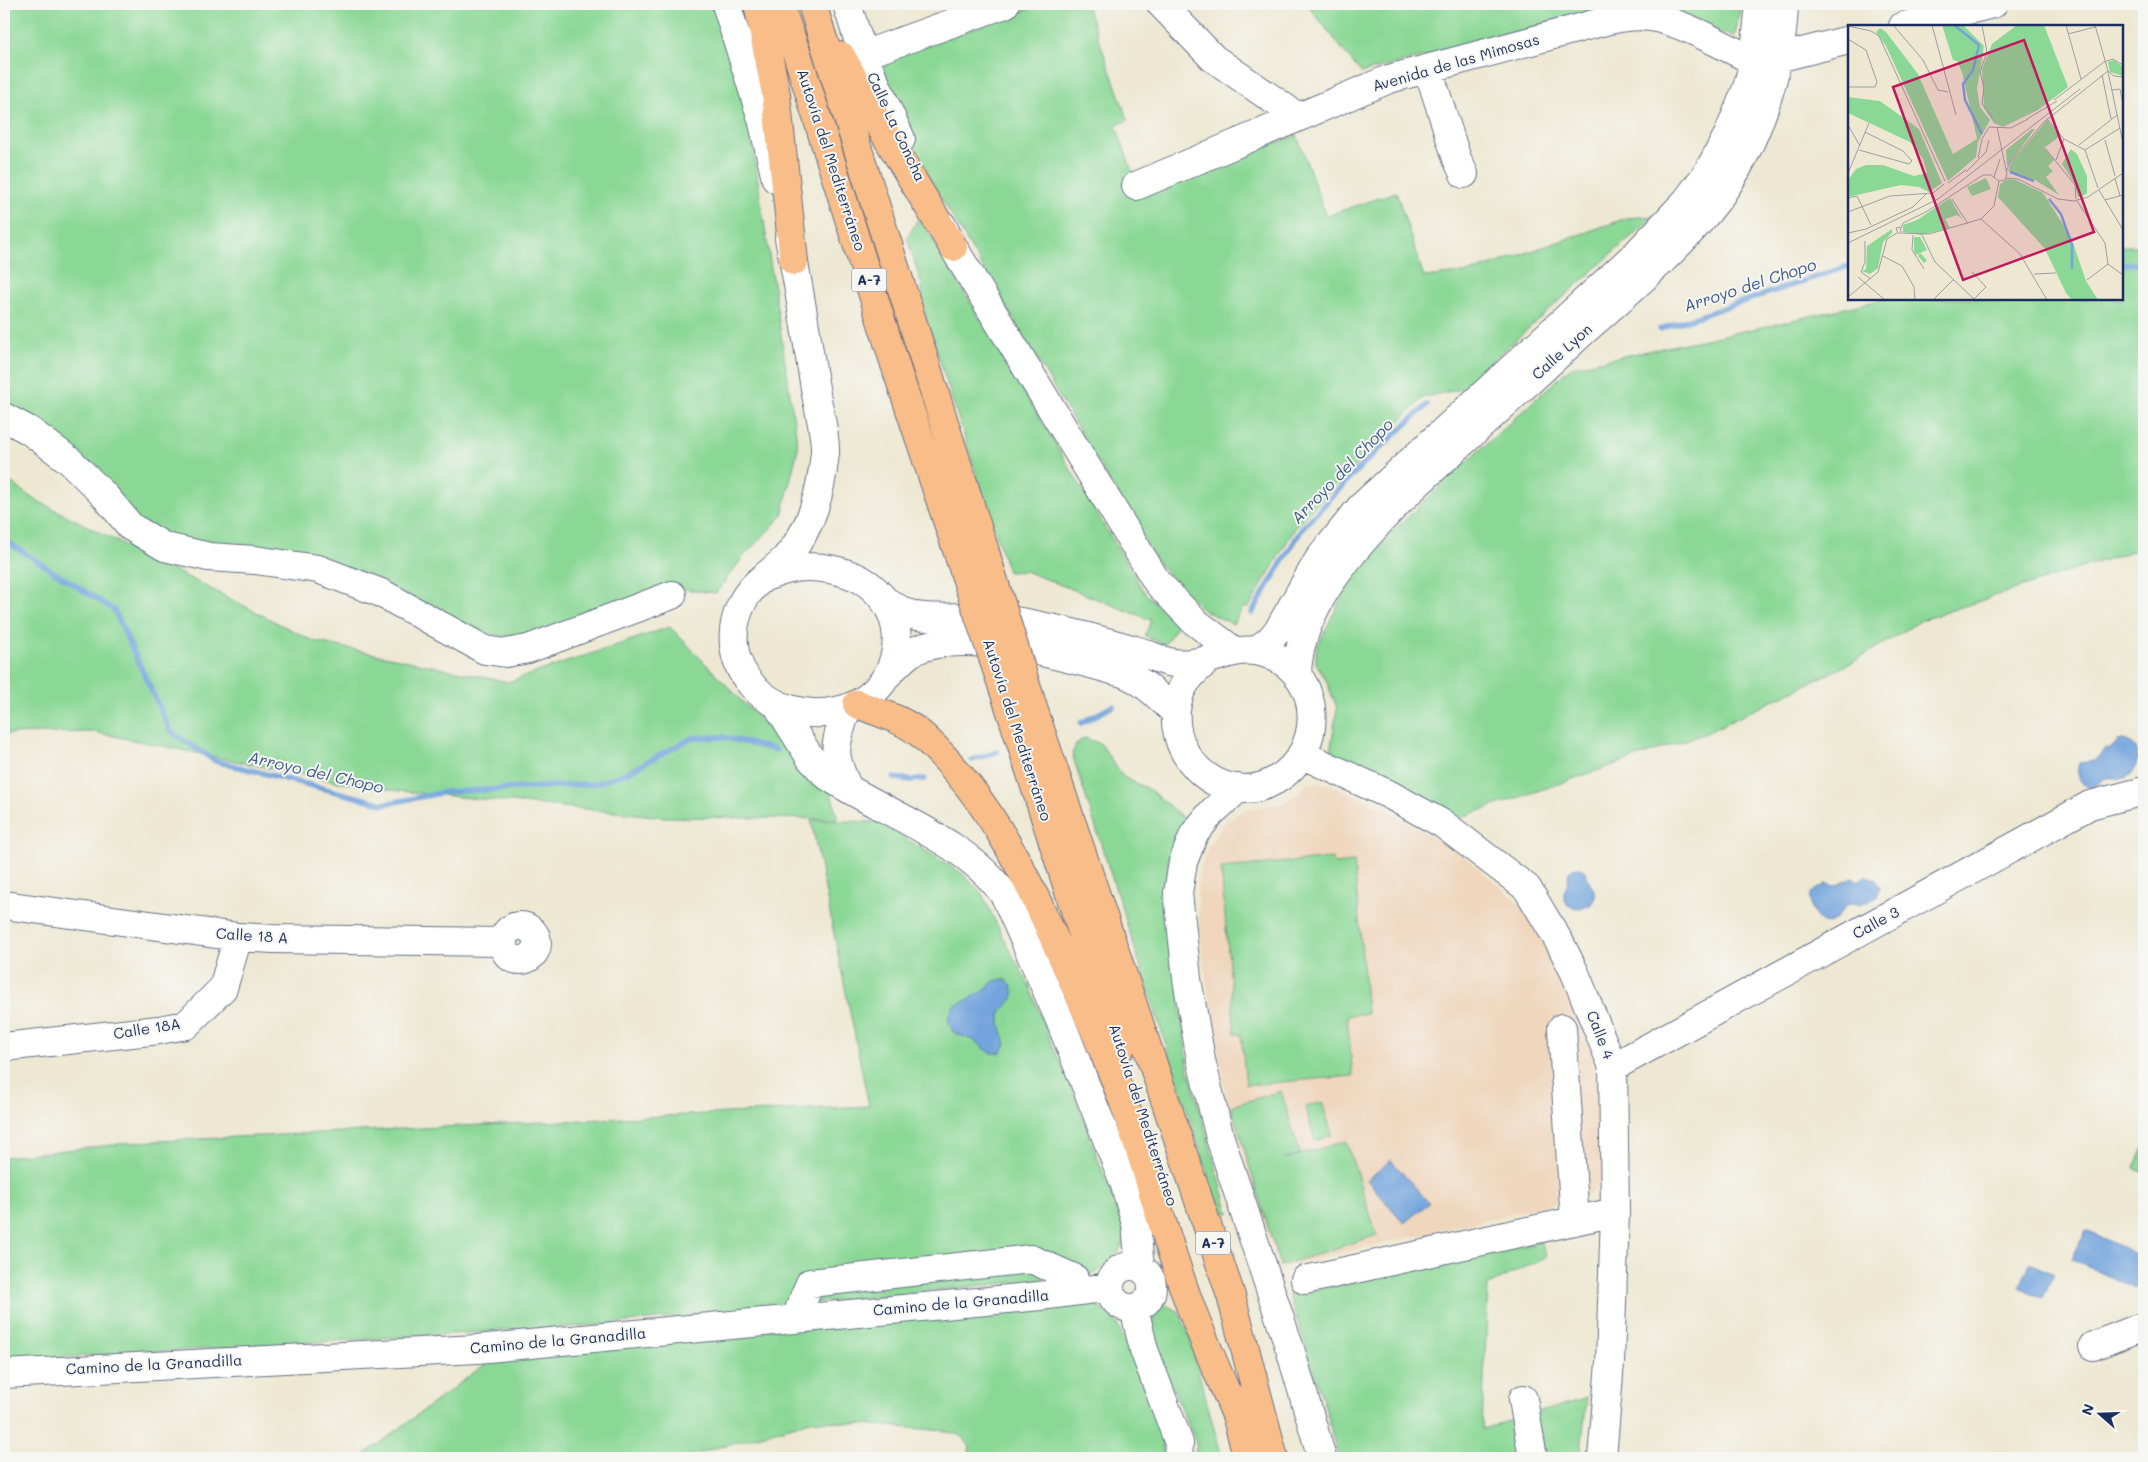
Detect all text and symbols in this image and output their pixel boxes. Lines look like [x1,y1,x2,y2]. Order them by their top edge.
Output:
inset map [1848,25,2123,300]
street label: Avenida de las Mimosas [1370,29,1542,95]
street label: Autovía del Mediterráneo [793,66,871,253]
street label: Calle La Concha [863,69,931,184]
water label: Arroyo del Chopo [1681,253,1819,316]
road number: A-7 [852,268,886,292]
street label: Calle Lyon [1527,319,1596,384]
water label: Arroyo del Chopo [1286,413,1397,528]
street label: Autovía del Mediterráneo [979,636,1057,823]
water label: Arroyo del Chopo [246,746,386,797]
street label: Calle 3 [1849,901,1903,943]
street label: Calle 18 A [215,922,289,948]
street label: Calle 4 [1583,1007,1619,1062]
street label: Calle 18A [112,1013,182,1043]
street label: Autovía del Mediterráneo [1105,1021,1183,1208]
road number: A-7 [1196,1232,1230,1254]
street label: Camino de la Granadilla [872,1284,1050,1320]
street label: Camino de la Granadilla [469,1322,647,1358]
street label: Camino de la Granadilla [65,1349,243,1379]
north arrow [2076,1390,2126,1440]
text: N [2077,1401,2098,1418]

